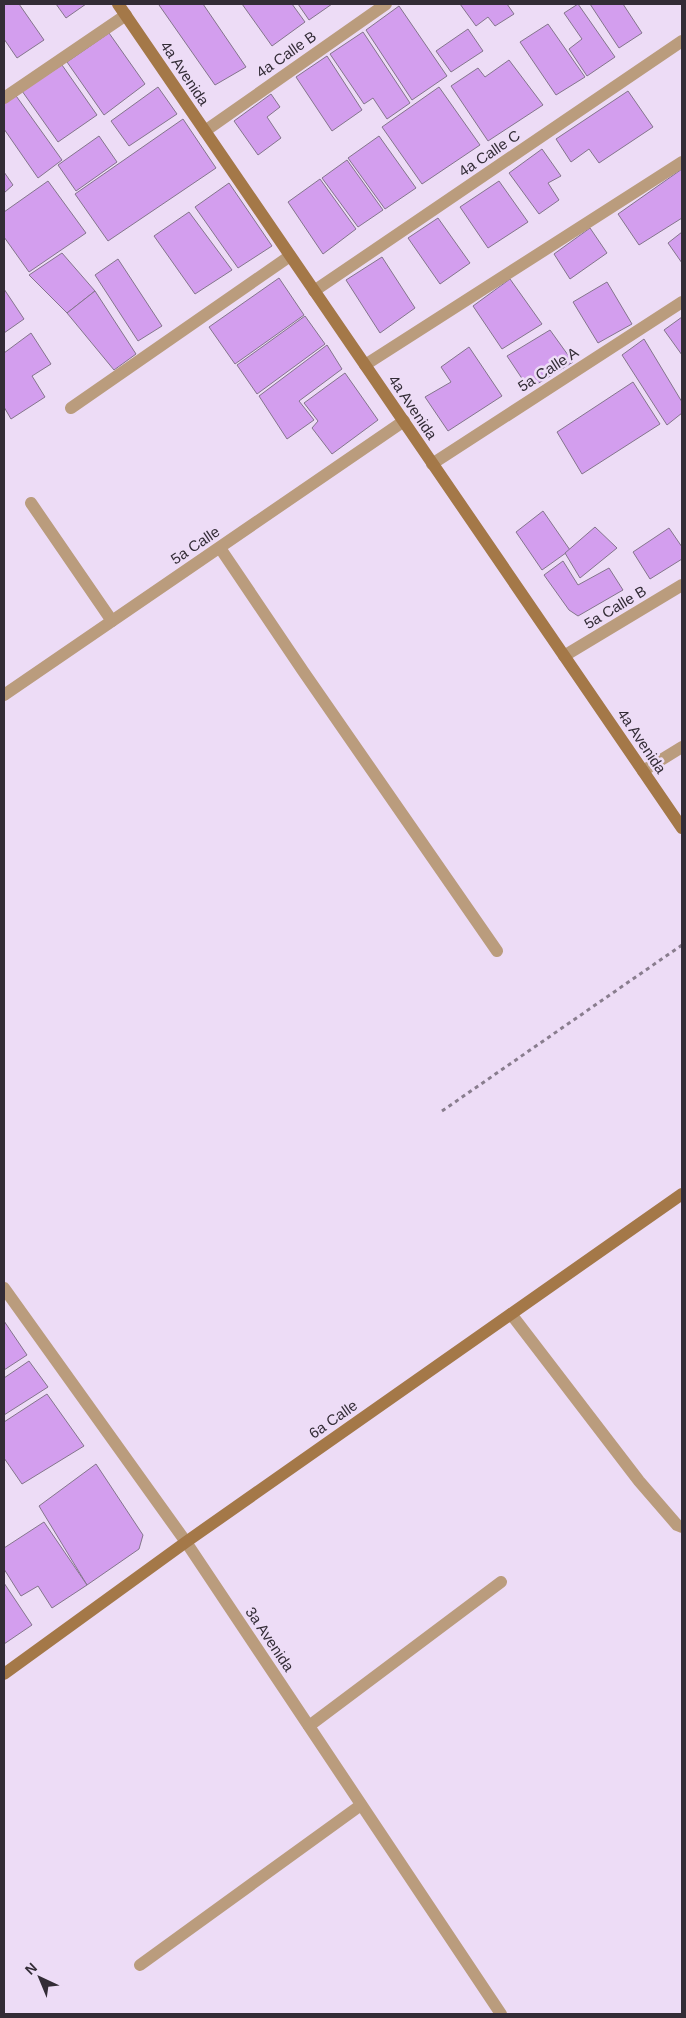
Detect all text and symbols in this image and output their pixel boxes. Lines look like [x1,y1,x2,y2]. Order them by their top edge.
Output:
street label: 4a Calle B [253,27,319,81]
street label: 4a Avenida [157,38,213,109]
street label: 4a Calle C [455,126,523,180]
street label: 5a Calle A [515,343,581,395]
street label: 4a Avenida [385,372,441,443]
street label: 5a Calle [167,523,223,567]
street label: 5a Calle B [581,582,649,632]
street label: 4a Avenida [614,706,670,777]
street label: 6a Calle [306,1396,360,1442]
street label: 3a Avenida [242,1604,298,1675]
north arrow [15,1953,65,2003]
text: N [22,1959,40,1978]

